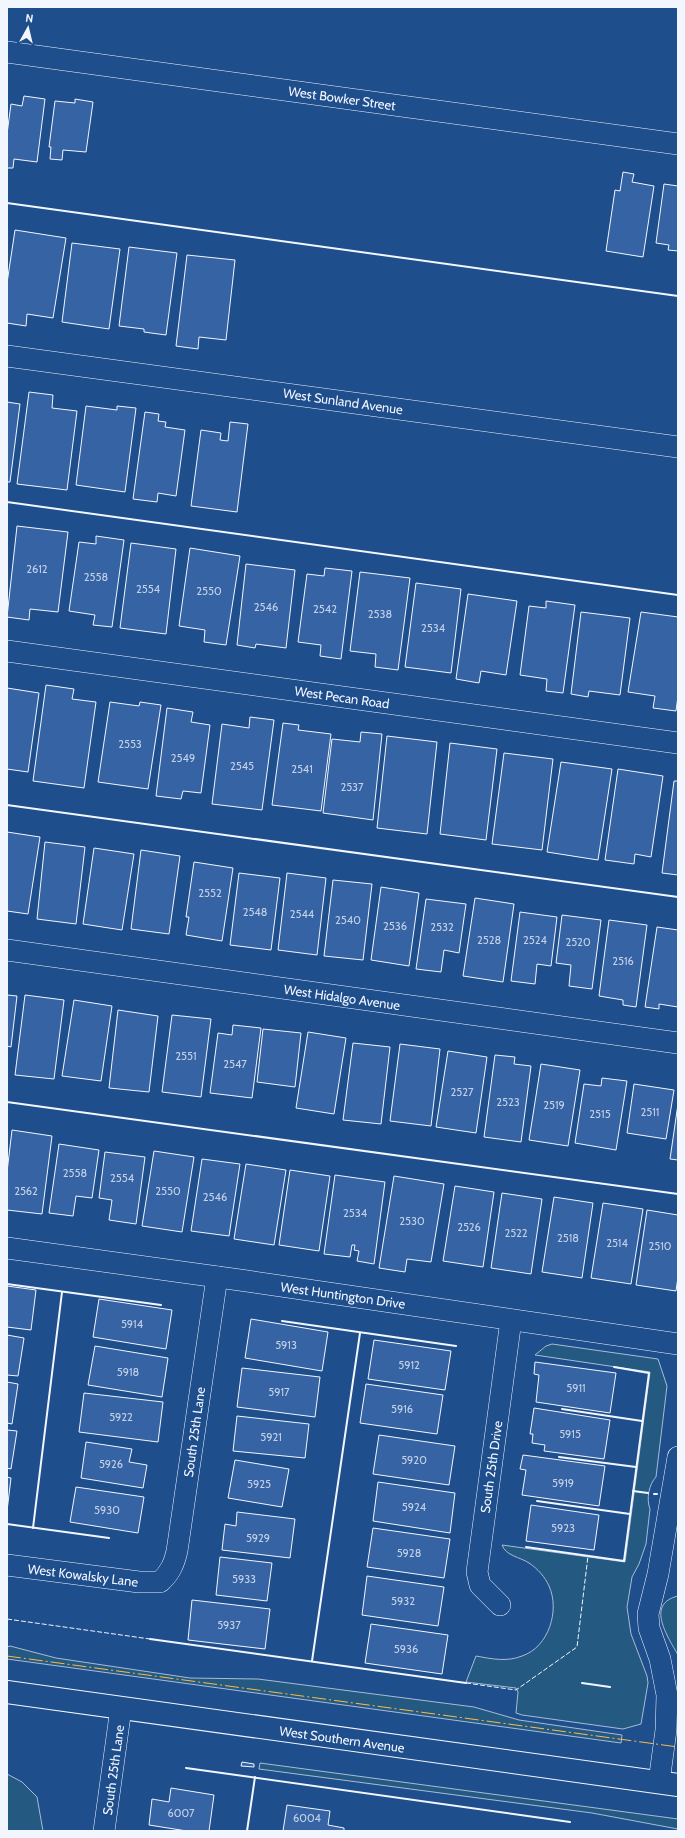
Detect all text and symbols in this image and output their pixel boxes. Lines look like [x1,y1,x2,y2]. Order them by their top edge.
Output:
north arrow [8,8,48,48]
text: N [25,11,34,26]
street label: West Bowker Street [287,83,397,114]
street label: West Sunland Avenue [282,385,404,417]
house number: 2612 [26,562,48,576]
house number: 2558 [84,570,108,584]
house number: 2554 [136,582,161,596]
house number: 2550 [196,584,222,598]
house number: 2546 [254,600,278,614]
house number: 2542 [313,602,337,616]
house number: 2538 [368,607,392,621]
house number: 2534 [421,621,446,635]
street label: West Pecan Road [294,682,390,712]
house number: 2553 [118,737,142,751]
house number: 2549 [171,751,195,765]
house number: 2545 [230,759,254,773]
house number: 2541 [291,762,313,776]
house number: 2537 [340,780,364,794]
house number: 2552 [198,886,222,900]
house number: 2548 [243,905,267,919]
house number: 2544 [290,907,315,921]
house number: 2540 [335,913,361,927]
house number: 2536 [383,919,407,933]
house number: 2532 [430,920,454,934]
house number: 2528 [477,933,501,947]
house number: 2524 [523,933,548,947]
house number: 2520 [565,935,591,949]
house number: 2516 [612,954,634,968]
street label: West Hidalgo Avenue [283,981,402,1013]
house number: 2551 [175,1049,197,1063]
house number: 2547 [223,1057,247,1071]
house number: 2527 [450,1085,474,1099]
house number: 2523 [496,1095,520,1109]
house number: 2519 [543,1098,565,1112]
house number: 2511 [641,1105,659,1119]
house number: 2515 [589,1107,611,1121]
house number: 2558 [63,1166,87,1180]
house number: 2554 [110,1171,135,1185]
house number: 2562 [14,1184,38,1198]
house number: 2550 [155,1184,181,1198]
house number: 2546 [203,1190,227,1204]
house number: 2534 [343,1206,368,1220]
house number: 2530 [399,1214,425,1228]
house number: 2526 [457,1220,481,1234]
house number: 2522 [504,1226,528,1240]
house number: 2518 [557,1231,579,1245]
house number: 2514 [606,1236,628,1250]
house number: 2510 [649,1239,672,1253]
street label: West Huntington Drive [280,1278,407,1312]
house number: 5914 [121,1317,144,1331]
house number: 5913 [275,1338,297,1352]
house number: 5912 [398,1358,420,1372]
house number: 5918 [117,1365,139,1379]
house number: 5911 [566,1381,586,1395]
house number: 5917 [268,1385,290,1399]
street label: South 25th Lane [180,1386,208,1478]
house number: 5916 [391,1402,413,1416]
house number: 5922 [109,1410,133,1424]
street label: South 25th Drive [477,1419,505,1514]
house number: 5915 [559,1427,581,1441]
house number: 5921 [260,1430,282,1444]
house number: 5920 [401,1453,427,1467]
house number: 5926 [99,1457,123,1471]
house number: 5919 [552,1476,574,1490]
house number: 5925 [247,1477,271,1491]
house number: 5924 [402,1500,427,1514]
house number: 5930 [94,1503,120,1517]
house number: 5923 [551,1521,575,1535]
house number: 5929 [246,1531,270,1545]
house number: 5928 [397,1546,421,1560]
street label: West Kowalsky Lane [27,1560,139,1590]
house number: 5933 [232,1572,256,1586]
house number: 5932 [391,1594,415,1608]
house number: 5937 [217,1618,241,1632]
house number: 5936 [394,1642,418,1656]
street label: West Southern Avenue [278,1722,406,1756]
street label: South 25th Lane [99,1724,127,1816]
house number: 6007 [167,1806,195,1820]
house number: 6004 [293,1811,322,1825]

